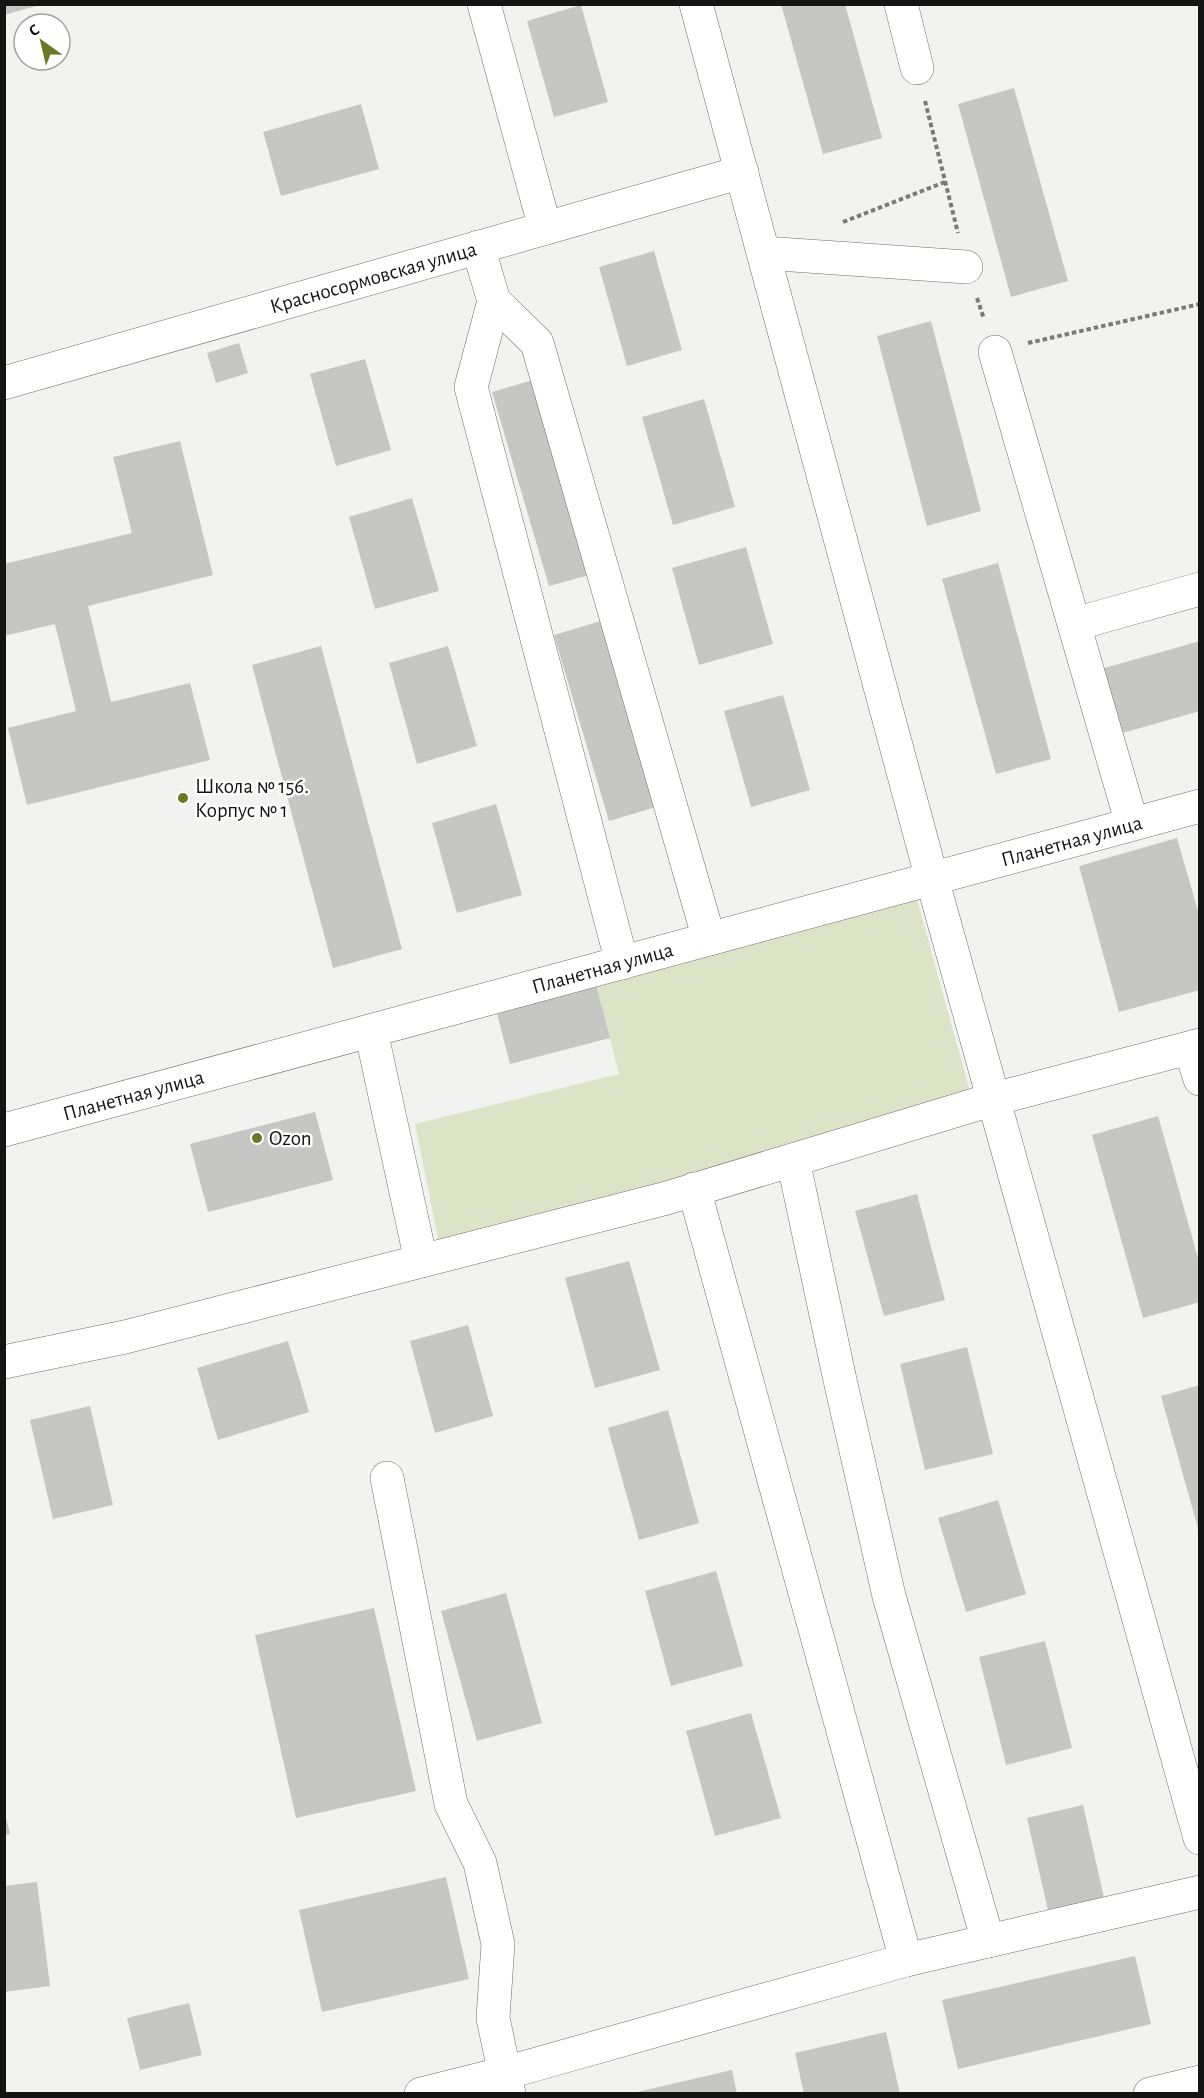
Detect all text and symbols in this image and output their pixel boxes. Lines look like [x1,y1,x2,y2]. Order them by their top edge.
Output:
north arrow [12,12,72,72]
text: С [26,21,42,40]
street label: Красносормовская улица [268,238,479,317]
place label: Школа № 156. Корпус № 1 [195,776,309,821]
marker: Школа № 156. Корпус № 1 [176,791,190,805]
street label: Планетная улица [999,812,1145,870]
street label: Планетная улица [530,939,676,998]
street label: Планетная улица [61,1066,207,1125]
place label: Ozon [269,1128,312,1149]
marker: Ozon [250,1131,264,1145]

